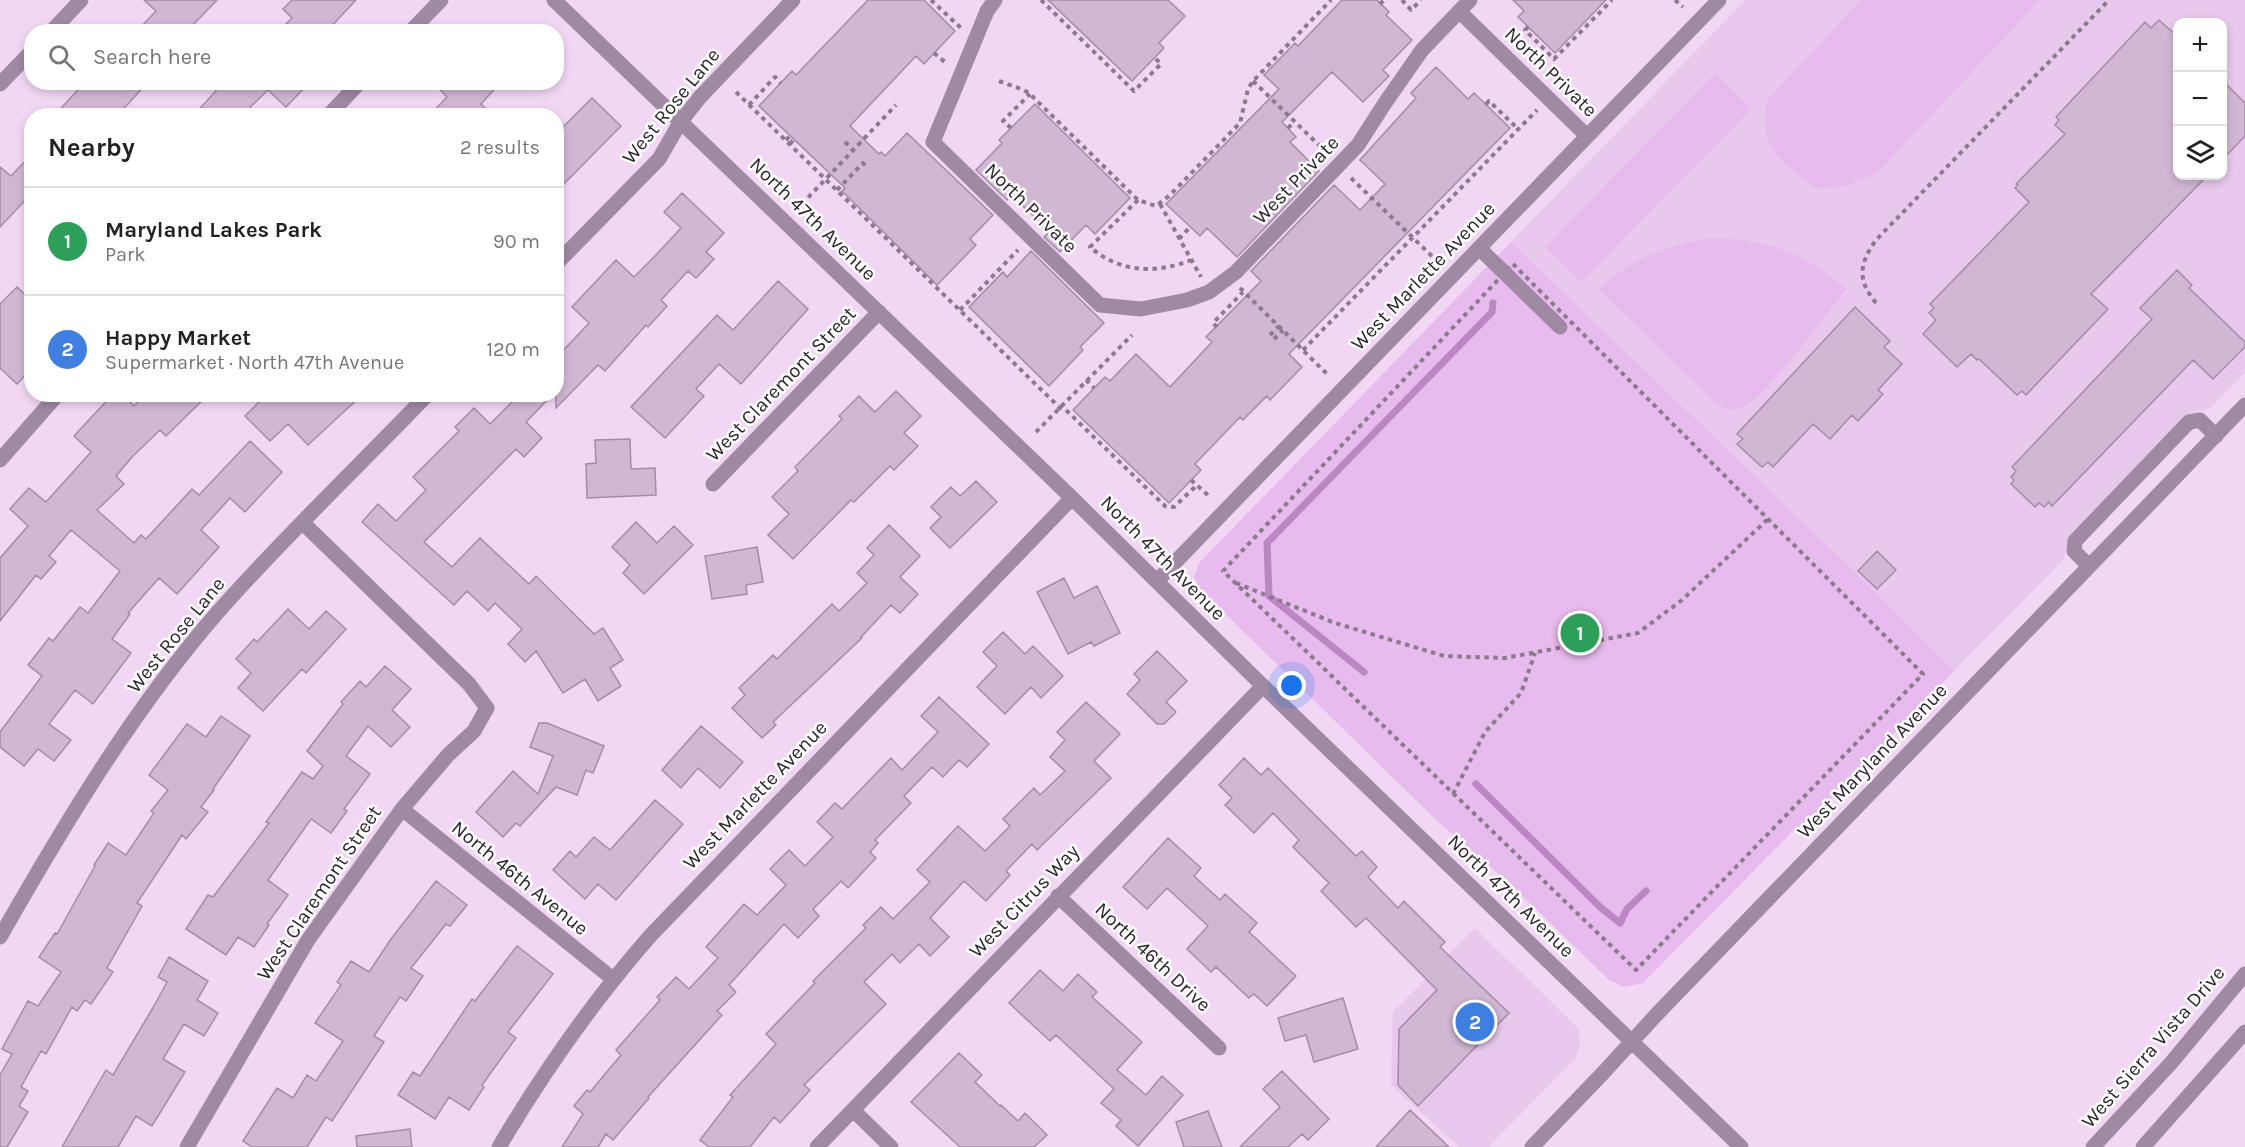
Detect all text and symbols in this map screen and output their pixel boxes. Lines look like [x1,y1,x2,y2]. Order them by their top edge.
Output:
map controls [2173,18,2227,180]
button: + [2173,18,2227,72]
street label: North Private [1500,22,1602,122]
search box [24,24,564,90]
icon: search [45,41,78,74]
text: Search here [93,44,211,70]
street label: West Rose Lane [617,44,725,168]
button: − [2173,72,2227,126]
button: layers [2173,126,2227,180]
street label: West Private [1248,131,1344,229]
text: Nearby [48,132,135,163]
text: 2 results [460,136,540,159]
street label: North 47th Avenue [745,153,881,285]
street label: North Private [980,158,1082,258]
street label: West Marlette Avenue [1346,197,1500,355]
text: Maryland Lakes Park [105,217,322,243]
text: 1 [64,230,71,253]
text: 90 m [493,230,540,253]
text: Park [105,243,146,266]
street label: West Claremont Street [701,302,861,466]
text: Happy Market [105,325,251,351]
text: 2 [61,338,74,361]
text: 120 m [486,338,540,361]
text: Supermarket · North 47th Avenue [105,351,404,374]
street label: North 47th Avenue [1096,491,1230,625]
street label: West Rose Lane [122,573,230,697]
pin: 1 [1560,610,1600,656]
your location [1277,671,1306,700]
street label: West Maryland Avenue [1792,679,1952,843]
street label: West Marlette Avenue [678,716,832,874]
street label: West Claremont Street [252,801,386,985]
street label: North 46th Avenue [447,816,593,940]
street label: North 47th Avenue [1443,830,1579,962]
street label: West Citrus Way [964,840,1084,962]
street label: North 46th Drive [1090,897,1216,1017]
street label: West Sierra Vista Drive [2077,962,2229,1132]
pin: 2 [1456,1000,1494,1044]

